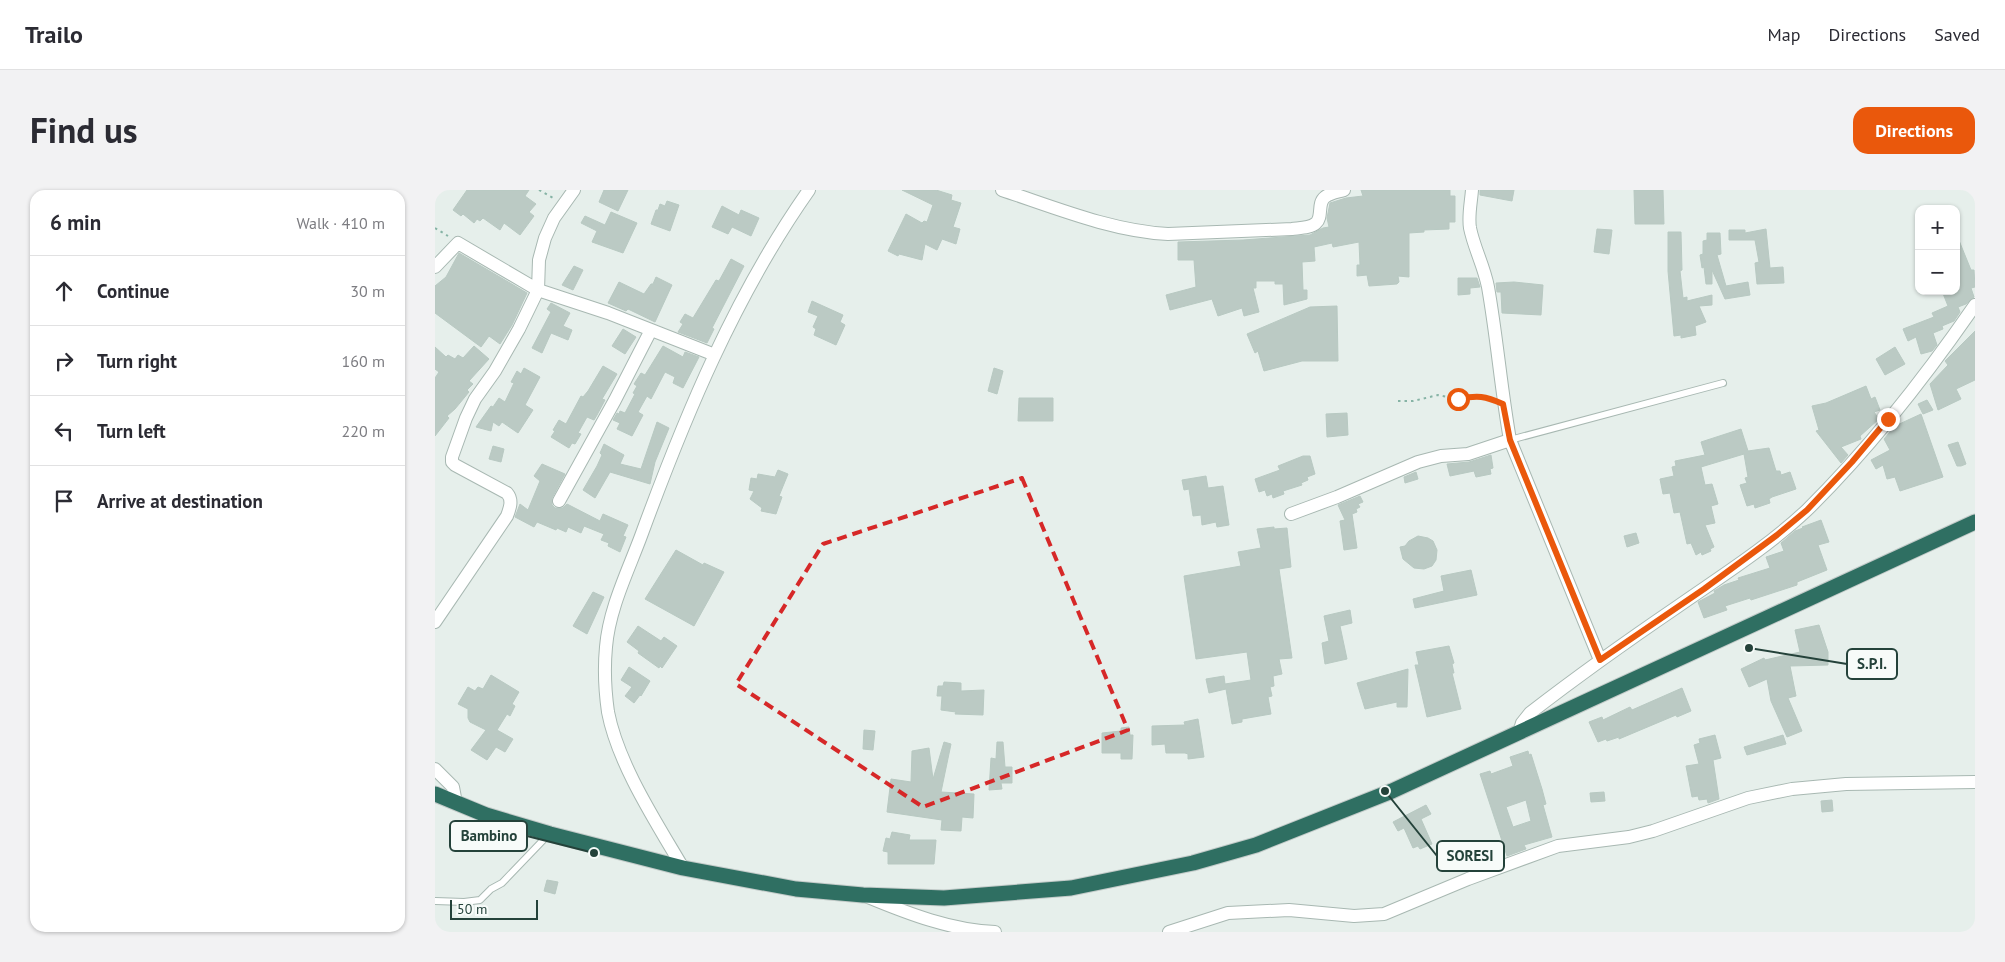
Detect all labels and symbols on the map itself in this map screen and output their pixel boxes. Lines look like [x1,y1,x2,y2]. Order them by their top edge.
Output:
route start [1447,388,1470,411]
route end [1877,408,1900,431]
callout: S.P.I. [1847,649,1897,679]
text: S.P.I. [1857,654,1887,673]
callout: Bambino [450,821,527,851]
text: Bambino [461,826,517,845]
callout: SORESI [1437,841,1504,871]
text: SORESI [1446,846,1494,865]
scale bar [450,897,537,920]

